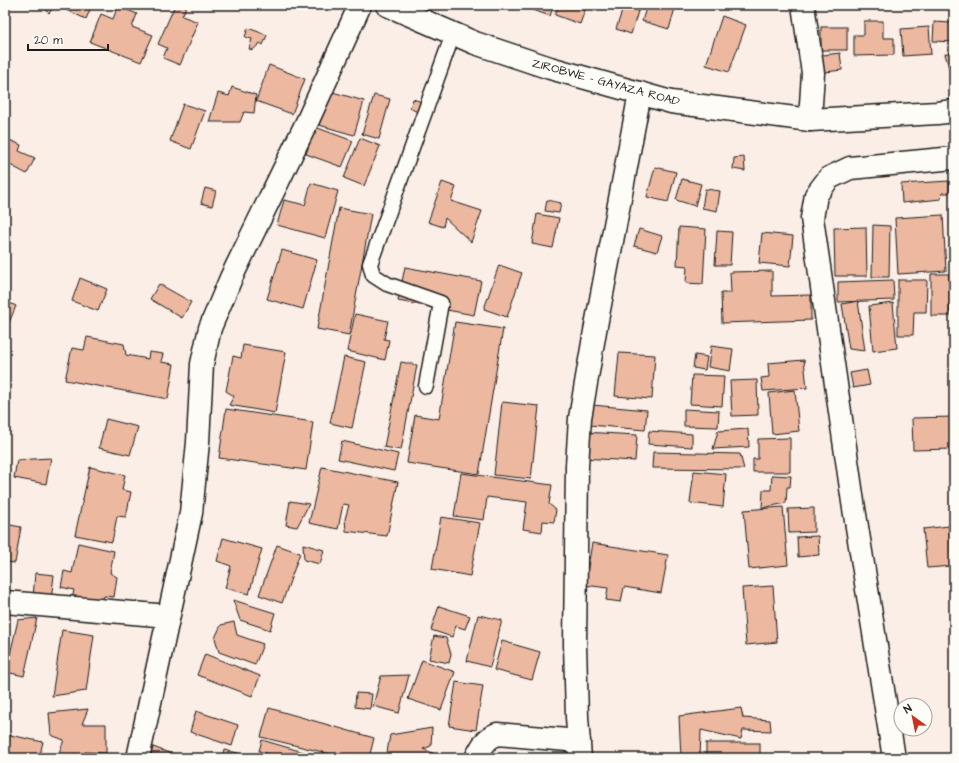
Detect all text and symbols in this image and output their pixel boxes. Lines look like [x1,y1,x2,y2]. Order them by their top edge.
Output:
scale bar [28,26,108,52]
text: 20 m [34,32,63,49]
street label: ZIROBWE - GAYAZA ROAD [530,55,682,110]
north arrow [893,697,933,737]
text: N [901,701,915,717]

